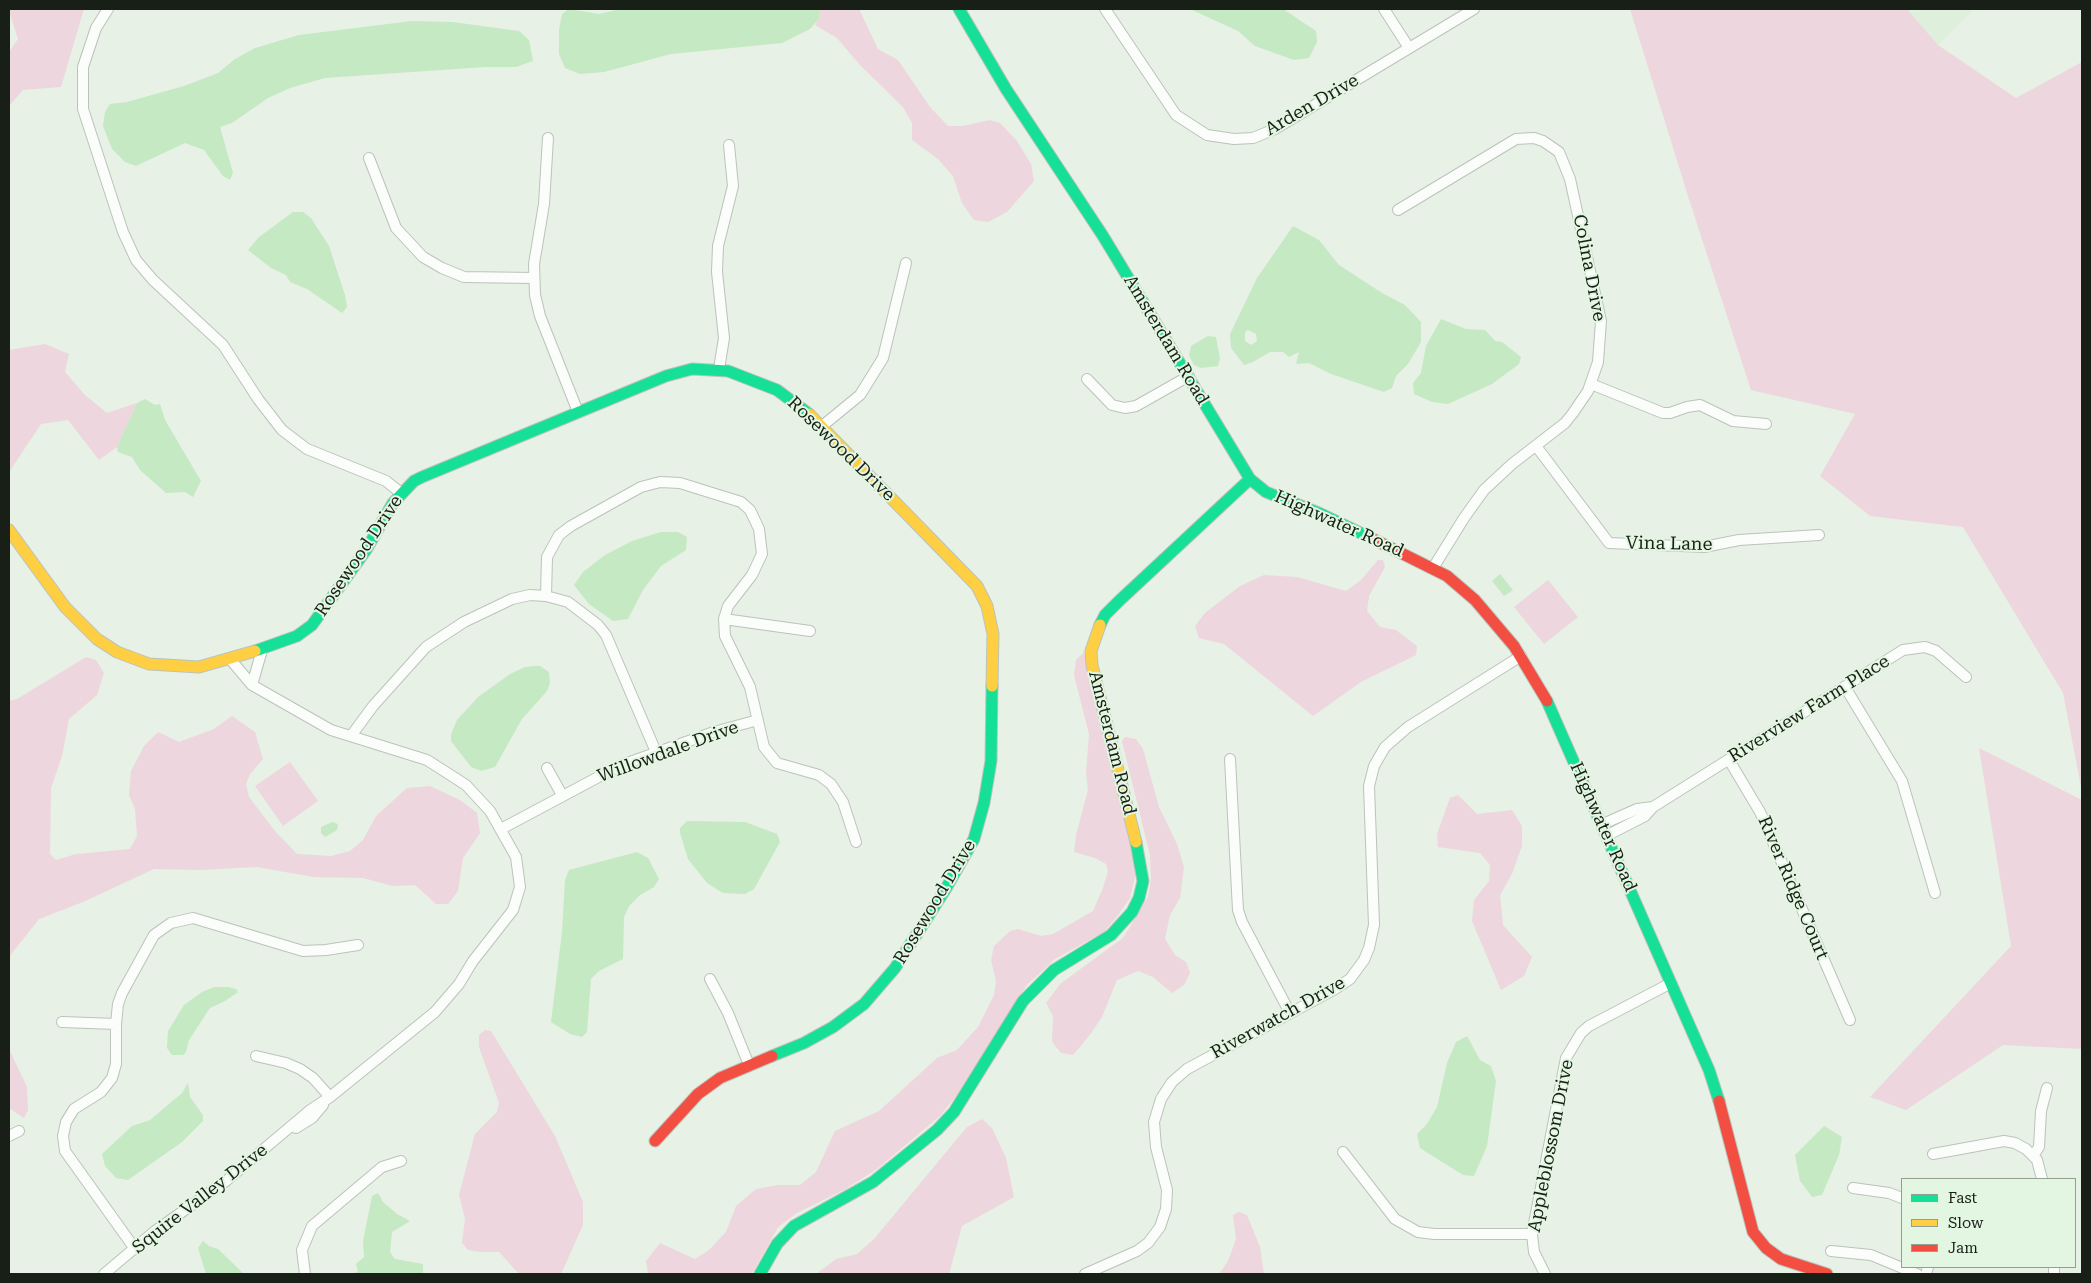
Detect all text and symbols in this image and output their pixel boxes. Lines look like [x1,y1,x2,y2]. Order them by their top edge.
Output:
street label: Arden Drive [1261,70,1363,140]
street label: Colina Drive [1568,213,1610,323]
street label: Amsterdam Road [1119,271,1213,409]
street label: Rosewood Drive [783,392,899,506]
street label: Highwater Road [1271,486,1407,562]
street label: Rosewood Drive [311,491,407,621]
street label: Vina Lane [1625,532,1713,556]
street label: Riverview Farm Place [1724,651,1894,767]
street label: Amsterdam Road [1084,669,1140,817]
street label: Willowdale Drive [594,716,742,788]
street label: Highwater Road [1565,759,1641,895]
street label: River Ridge Court [1753,813,1833,963]
street label: Rosewood Drive [889,836,981,968]
street label: Riverwatch Drive [1207,972,1349,1064]
street label: Appleblossom Drive [1524,1058,1578,1234]
street label: Squire Valley Drive [128,1139,272,1259]
legend [1901,1178,2076,1268]
text: Fast [1948,1189,1977,1207]
text: Slow [1948,1214,1983,1232]
text: Jam [1948,1239,1978,1257]

